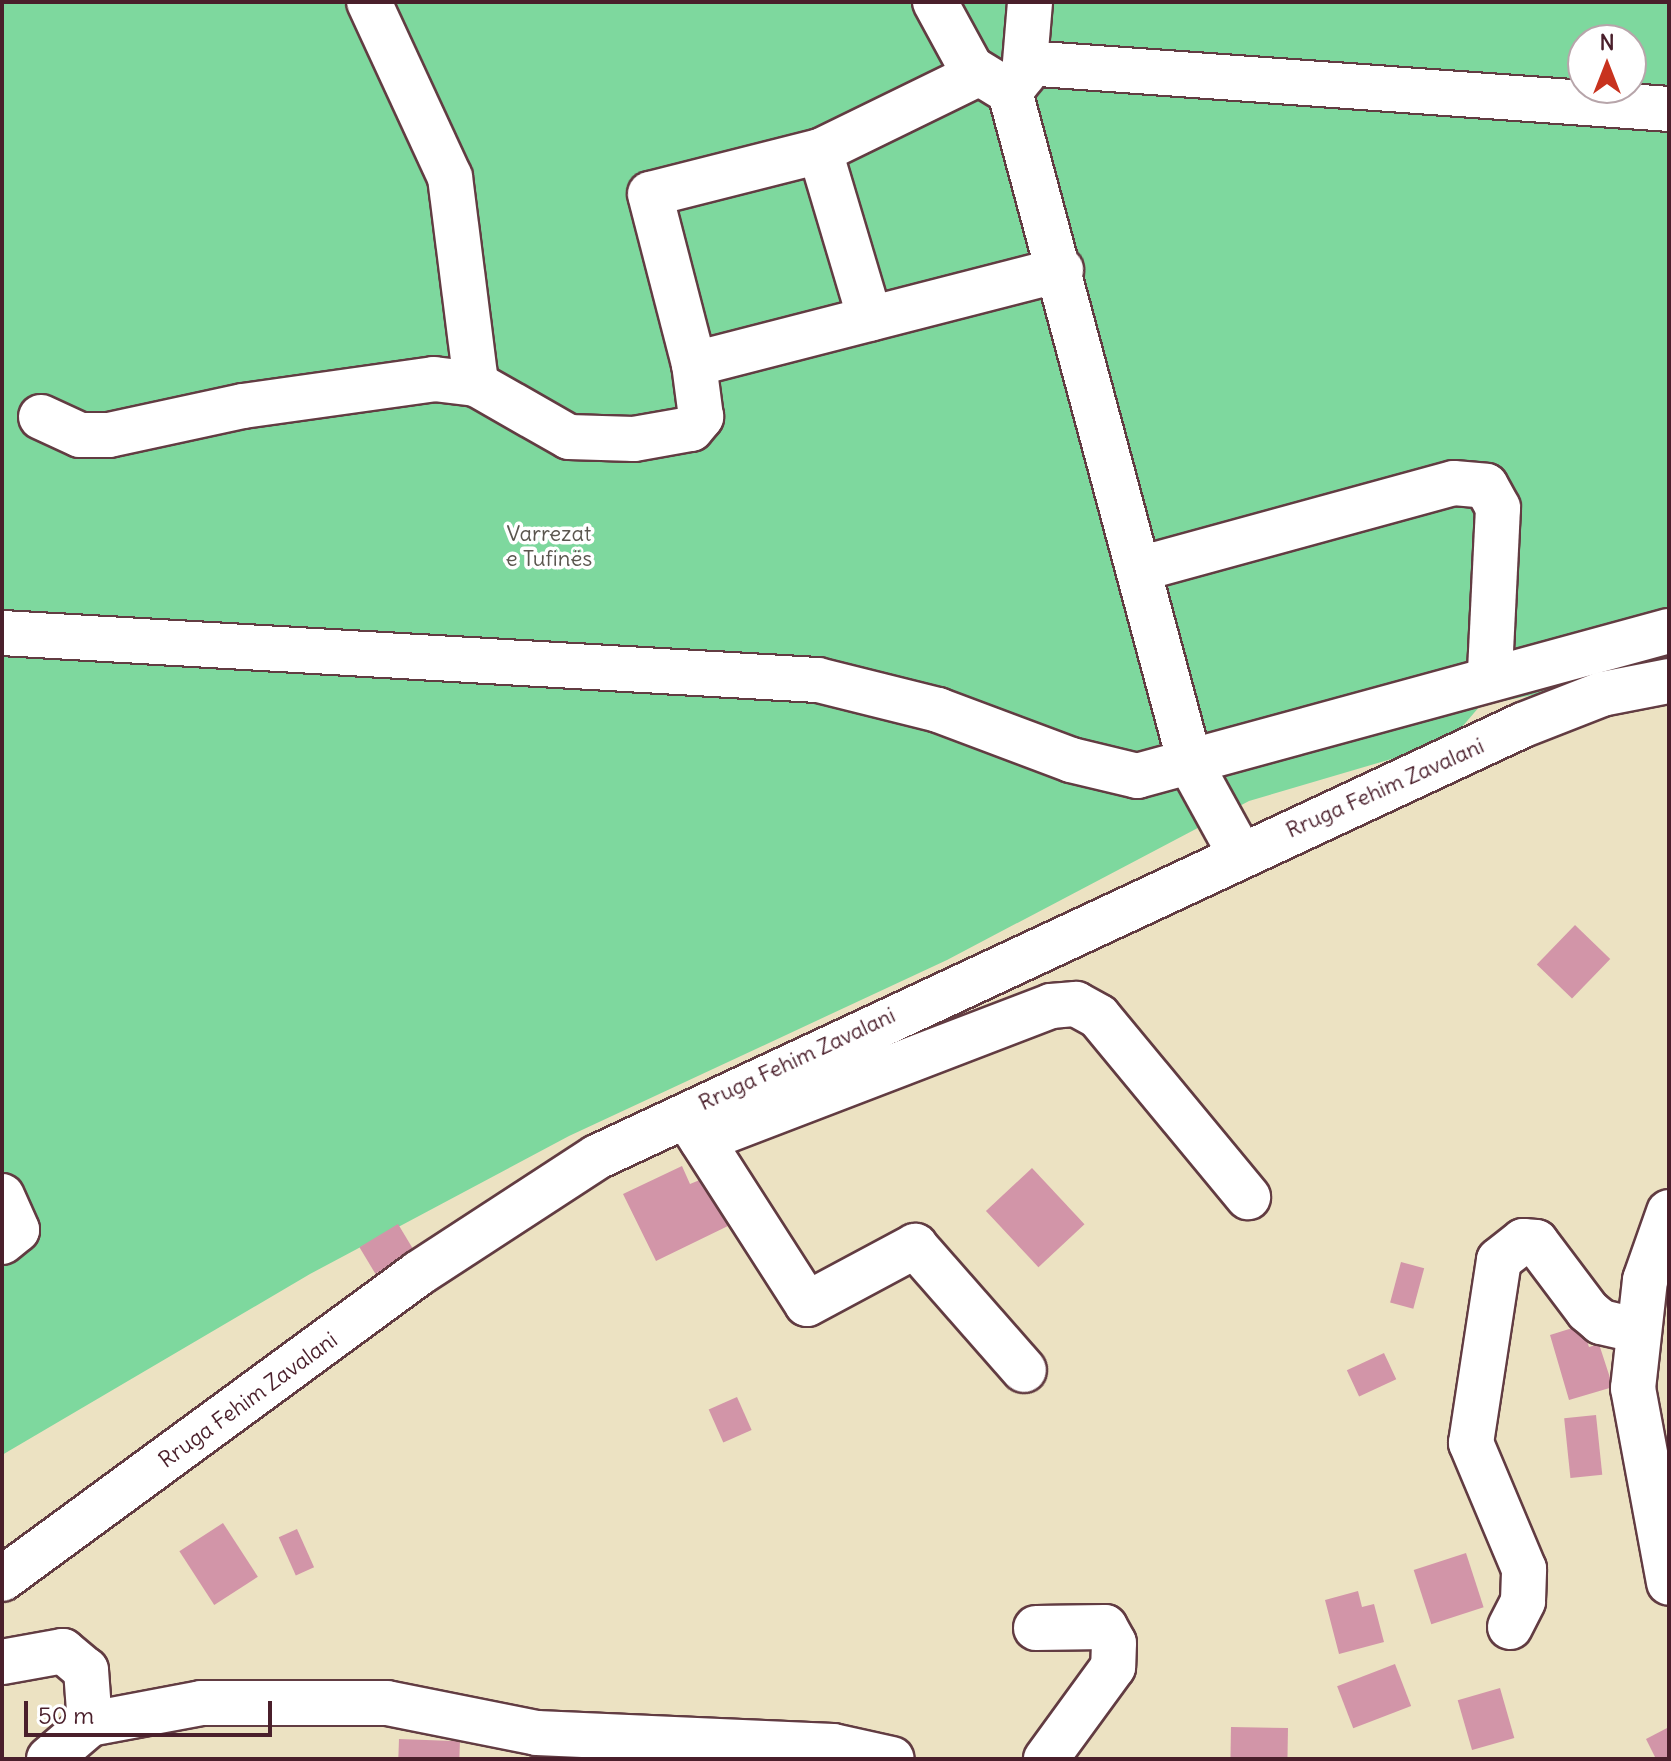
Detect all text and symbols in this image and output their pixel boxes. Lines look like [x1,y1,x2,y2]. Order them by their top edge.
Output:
north arrow [1567,24,1647,104]
text: N [1599,28,1615,56]
park label: Varrezat e Tufinës [506,520,592,572]
street label: Rruga Fehim Zavalani [1282,732,1488,844]
street label: Rruga Fehim Zavalani [694,1002,900,1116]
street label: Rruga Fehim Zavalani [154,1326,342,1474]
scale bar [28,1685,276,1735]
text: 50 m [38,1700,94,1730]

